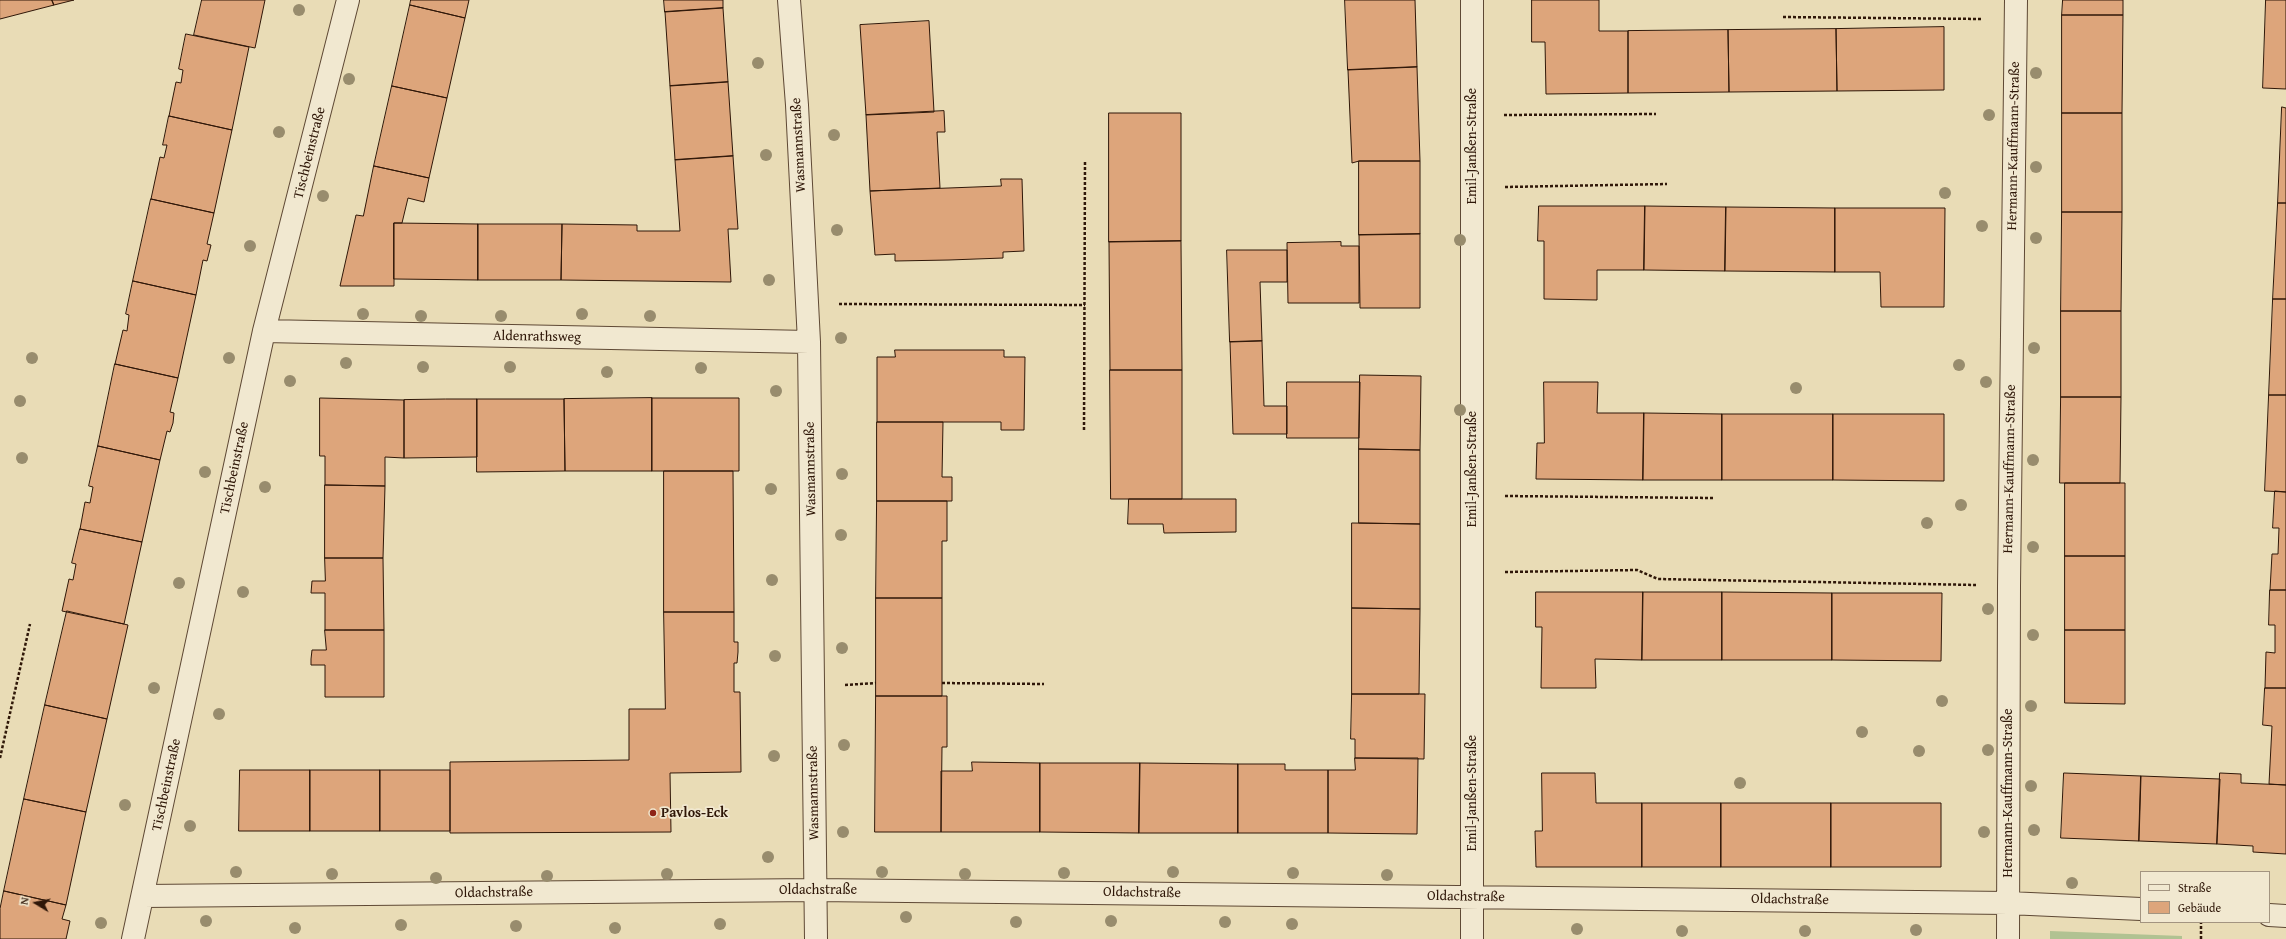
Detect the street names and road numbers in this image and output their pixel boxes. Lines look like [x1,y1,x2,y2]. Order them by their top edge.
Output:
street label: Hermann-Kauffmann-Straße [2004,61,2024,231]
street label: Emil-Janßen-Straße [1464,88,1480,204]
street label: Wasmannstraße [788,97,810,193]
street label: Tischbeinstraße [290,105,330,201]
street label: Aldenrathsweg [493,328,581,346]
street label: Hermann-Kauffmann-Straße [2000,384,2020,554]
street label: Emil-Janßen-Straße [1464,411,1480,527]
street label: Tischbeinstraße [217,420,253,516]
street label: Wasmannstraße [802,421,820,517]
street label: Hermann-Kauffmann-Straße [2000,708,2016,878]
street label: Emil-Janßen-Straße [1464,735,1480,851]
street label: Tischbeinstraße [149,737,185,833]
street label: Wasmannstraße [805,745,823,841]
street label: Oldachstraße [779,882,857,898]
street label: Oldachstraße [455,884,533,902]
street label: Oldachstraße [1103,884,1181,902]
street label: Oldachstraße [1427,888,1505,906]
street label: Oldachstraße [1751,891,1829,909]

